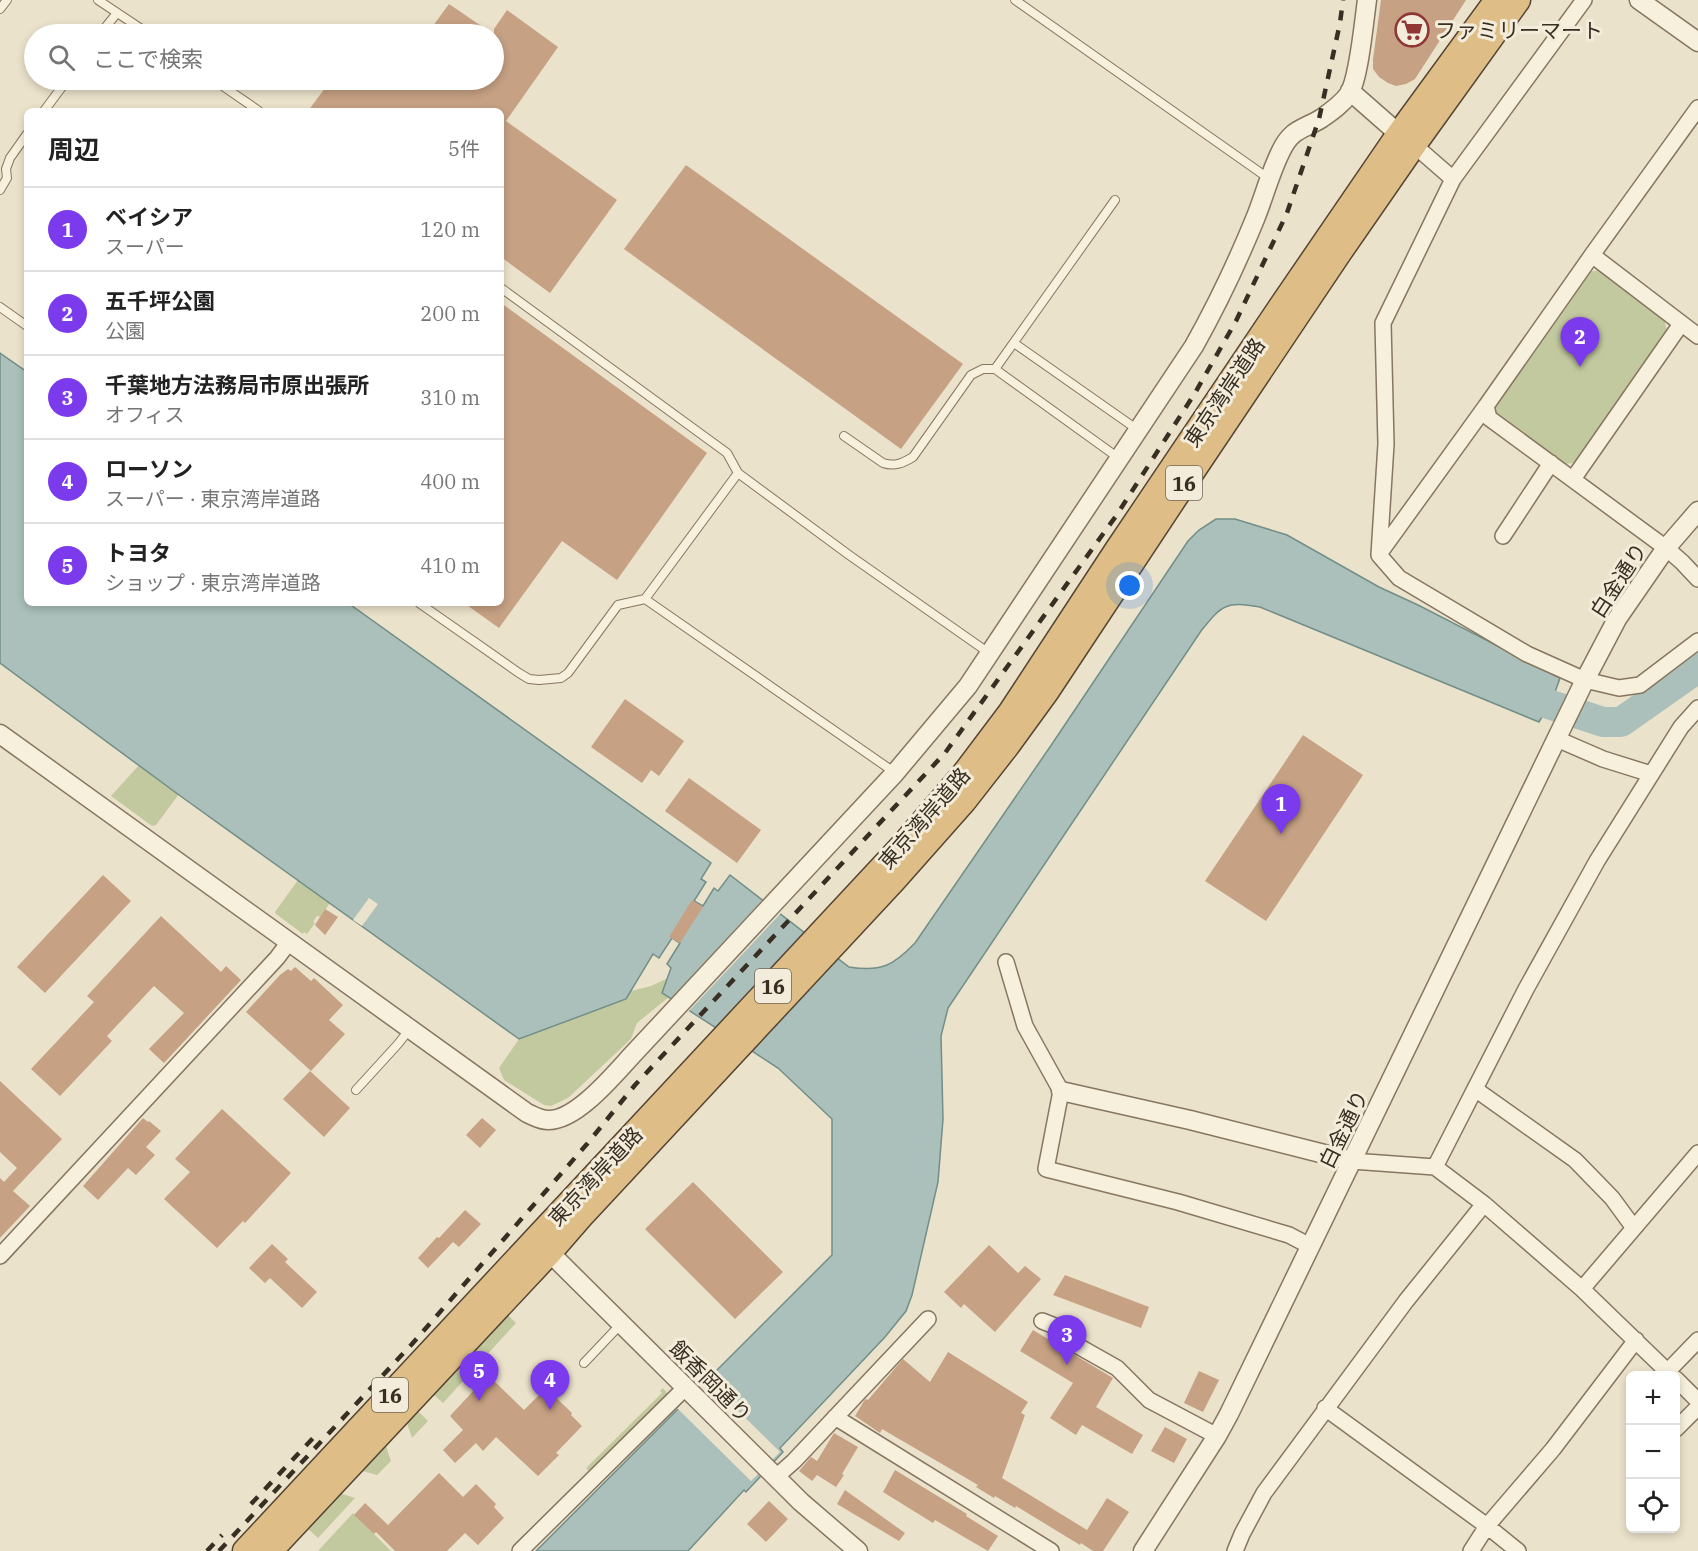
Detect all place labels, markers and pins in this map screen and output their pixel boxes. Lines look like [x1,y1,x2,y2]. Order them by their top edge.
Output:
supermarket icon: ファミリーマート [1394,12,1430,48]
place label: ファミリーマート [1435,16,1603,44]
pin: 2 [1560,318,1600,367]
pin: 1 [1262,784,1300,834]
pin: 3 [1048,1316,1086,1365]
pin: 5 [460,1352,498,1401]
pin: 4 [530,1360,570,1410]

